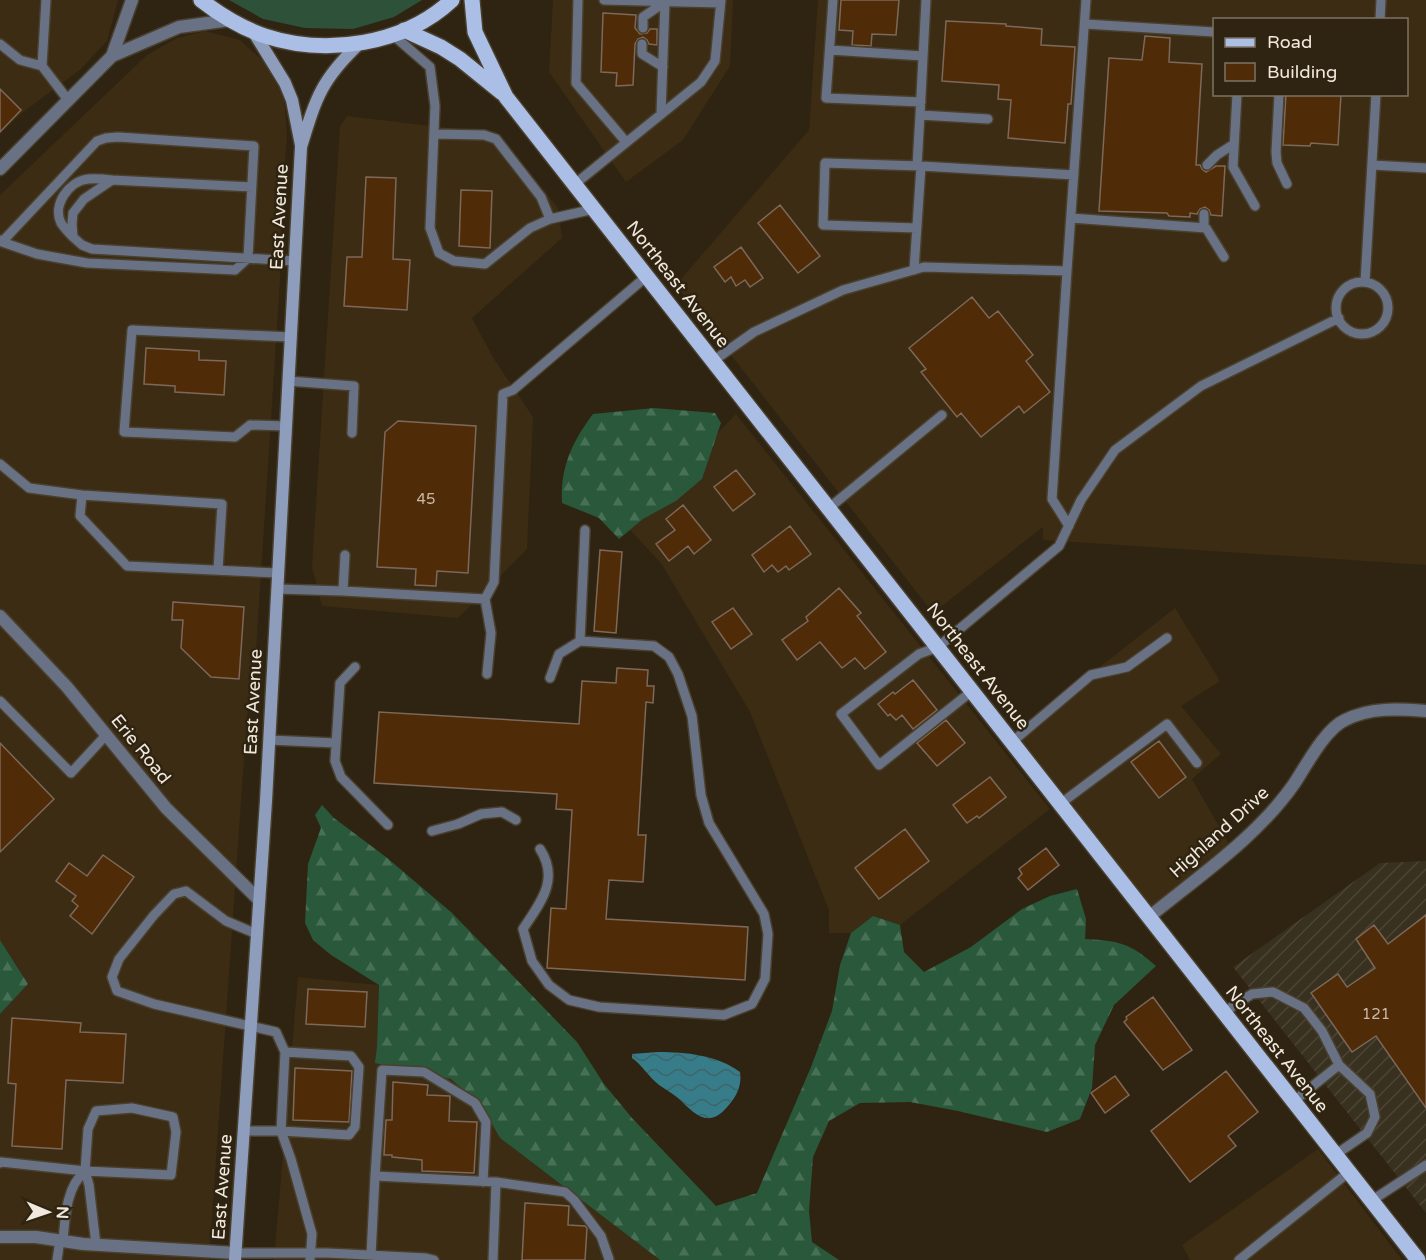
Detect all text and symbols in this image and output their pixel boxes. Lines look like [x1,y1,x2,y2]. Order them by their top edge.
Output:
legend [1213,18,1408,96]
text: Road [1267,31,1312,53]
text: Building [1267,61,1337,83]
street label: East Avenue [265,163,293,271]
street label: Northeast Avenue [622,216,734,352]
house number: 45 [417,490,435,508]
street label: Northeast Avenue [922,598,1034,734]
street label: East Avenue [239,648,267,756]
street label: Erie Road [106,710,176,788]
street label: Highland Drive [1165,782,1273,882]
street label: Northeast Avenue [1221,981,1333,1117]
house number: 121 [1362,1005,1390,1023]
street label: East Avenue [207,1133,237,1241]
north arrow [18,1182,78,1242]
text: N [52,1206,72,1219]

